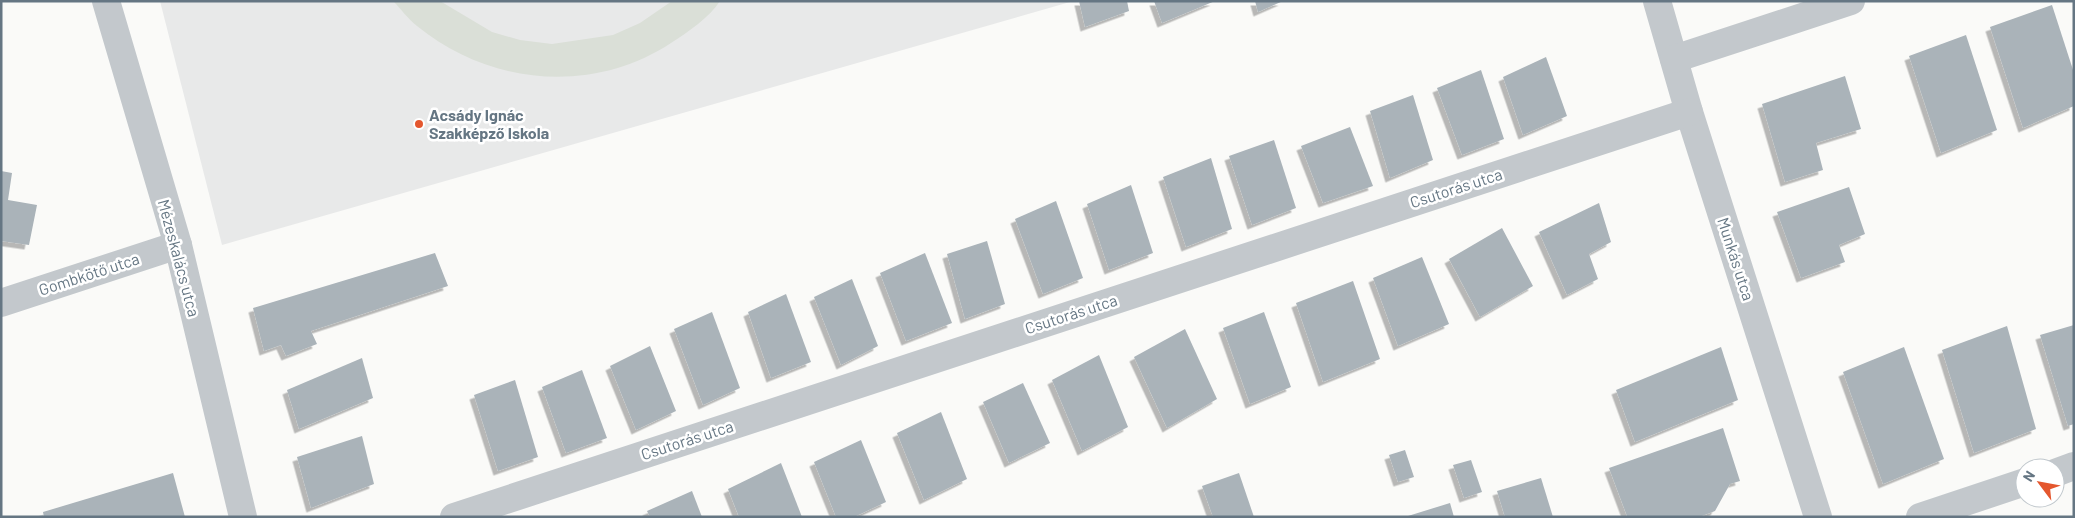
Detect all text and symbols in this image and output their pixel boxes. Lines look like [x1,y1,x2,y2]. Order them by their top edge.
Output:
place label: Acsády Ignác Szakképző Iskola [429,105,549,142]
marker: Acsády Ignác Szakképző Iskola [413,118,425,130]
street label: Csutorás utca [1407,164,1504,211]
street label: Mézeskalács utca [155,197,204,319]
street label: Munkás utca [1714,215,1759,303]
street label: Gombkötő utca [36,248,142,299]
street label: Csutorás utca [1022,290,1119,337]
street label: Csutorás utca [638,416,735,463]
north arrow [2015,458,2065,508]
text: N [2019,467,2038,484]

